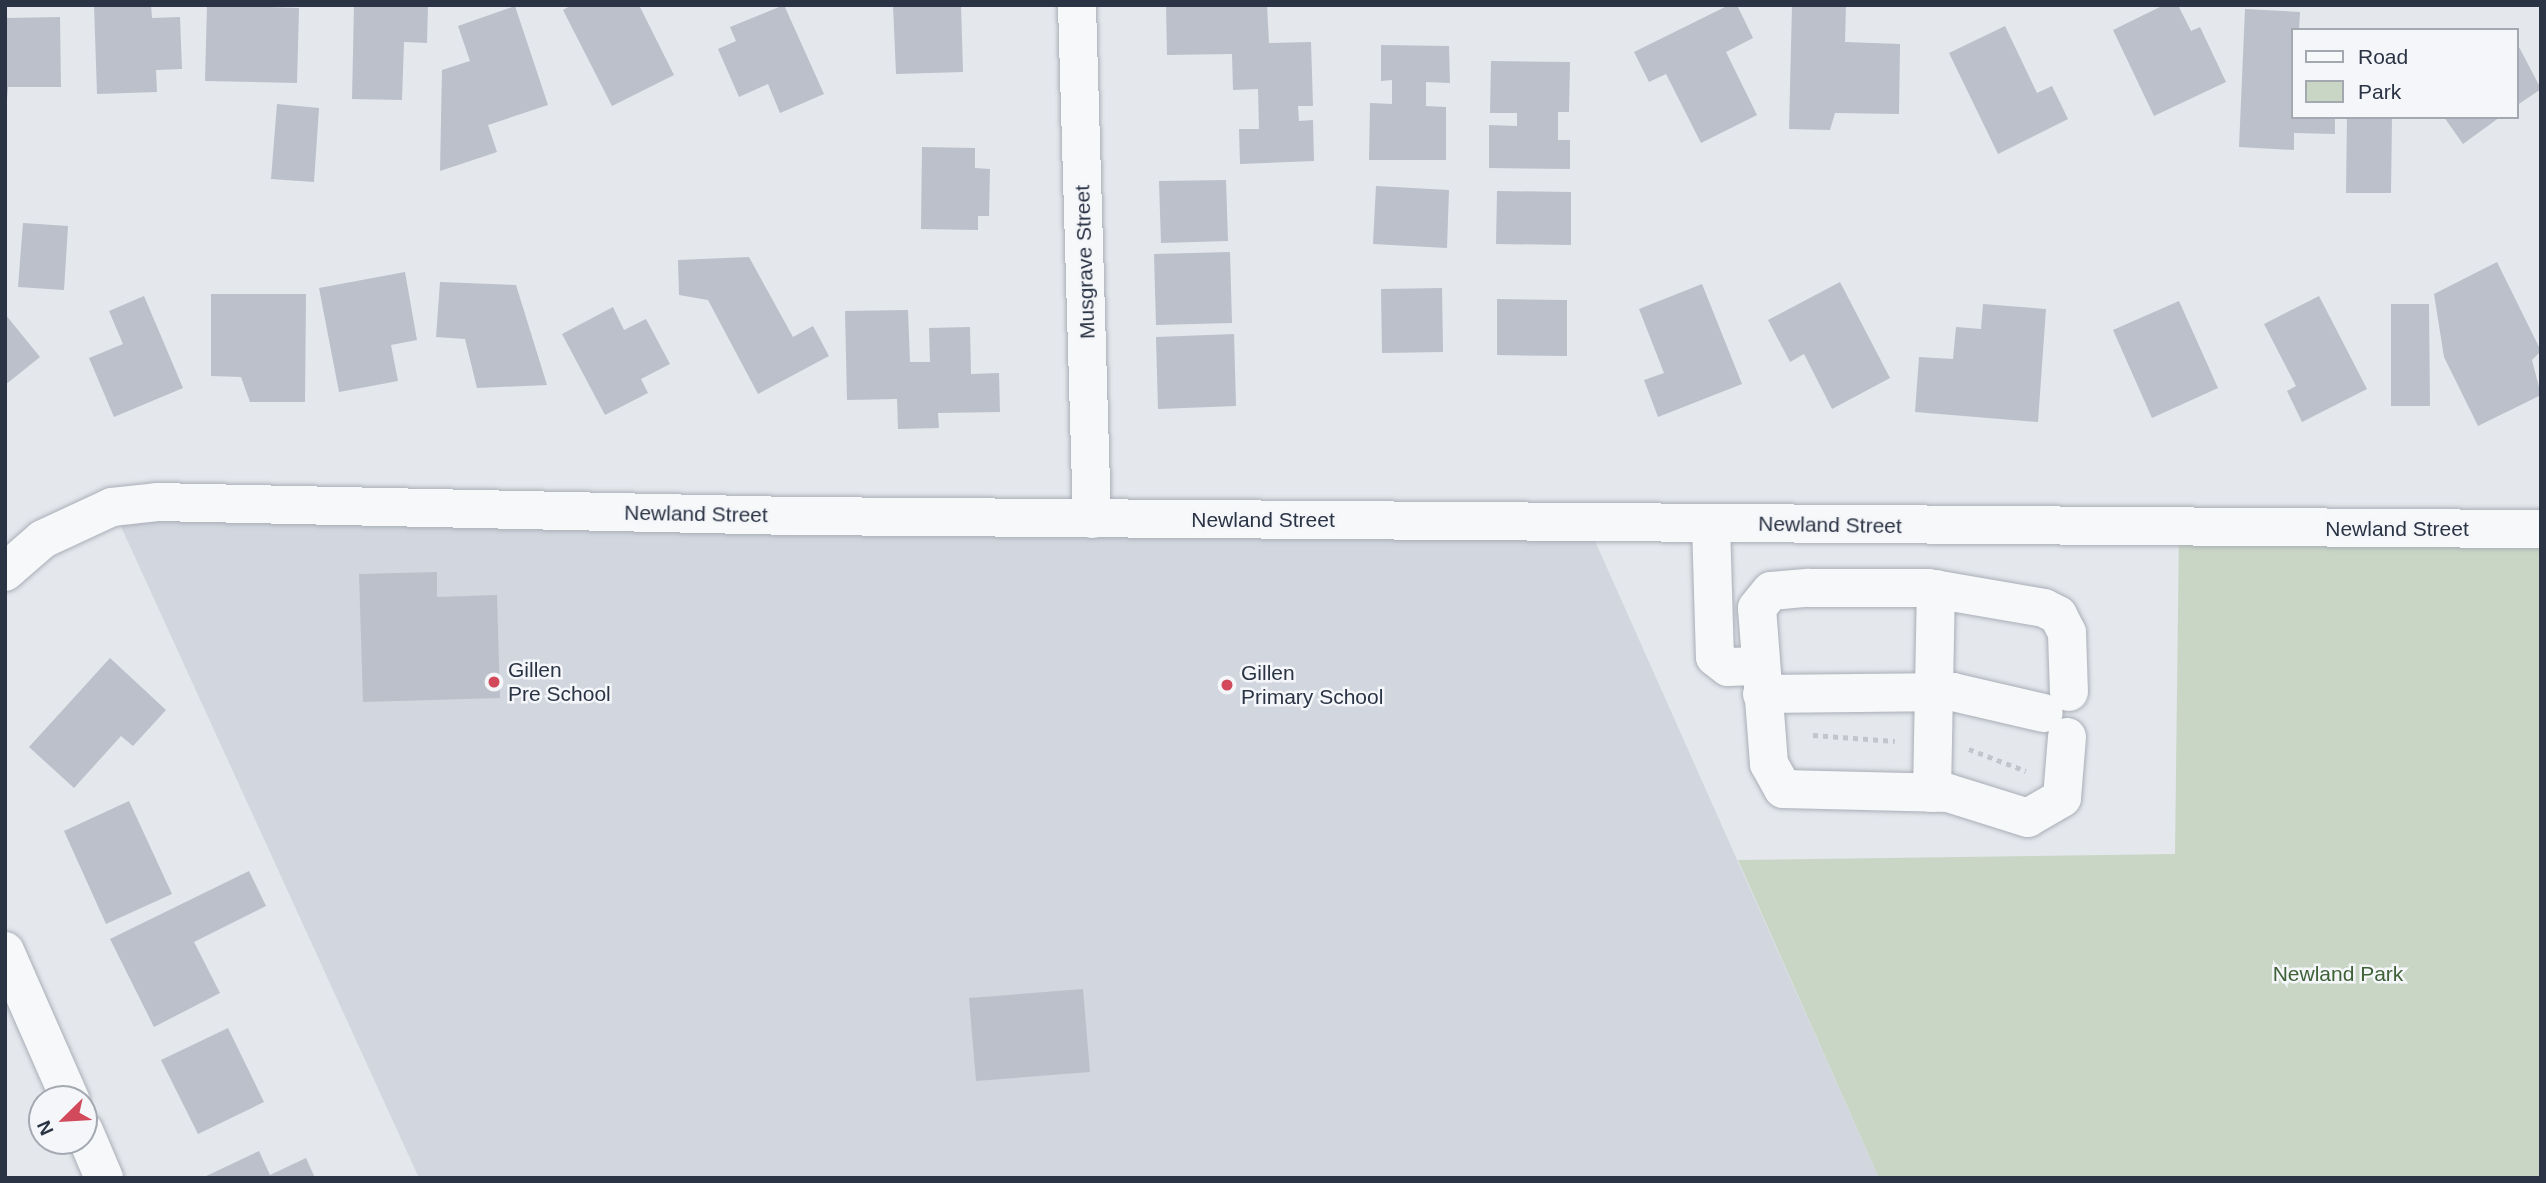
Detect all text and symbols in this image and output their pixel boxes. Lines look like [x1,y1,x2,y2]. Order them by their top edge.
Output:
legend [2290,28,2518,119]
text: Road [2358,45,2408,68]
text: Park [2358,80,2401,103]
street label: Musgrave Street [1070,185,1100,339]
street label: Newland Street [624,500,768,528]
street label: Newland Street [1191,507,1335,533]
street label: Newland Street [1758,511,1902,539]
street label: Newland Street [2325,516,2469,542]
place label: Gillen Pre School [508,657,611,707]
place label: Gillen Primary School [1241,660,1383,710]
marker: Gillen Pre School [486,674,502,690]
marker: Gillen Primary School [1219,677,1235,693]
park label: Newland Park [2273,961,2403,987]
north arrow [28,1085,98,1155]
text: N [33,1117,58,1138]

